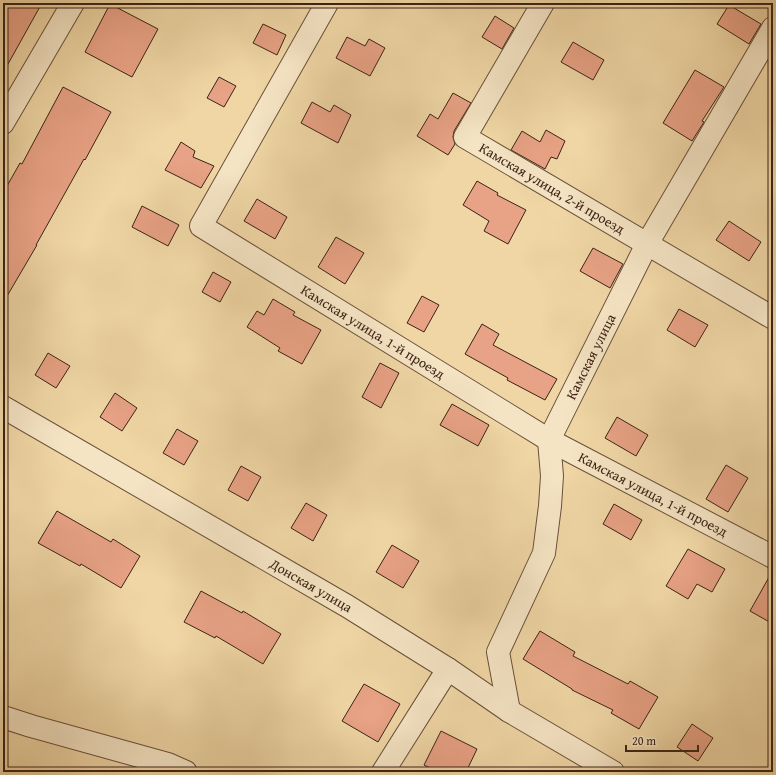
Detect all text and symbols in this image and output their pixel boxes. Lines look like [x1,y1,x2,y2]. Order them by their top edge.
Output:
street label: Камская улица, 2-й проезд [475,137,629,239]
street label: Камская улица, 1-й проезд [297,280,449,384]
street label: Камская улица [561,310,621,403]
street label: Камская улица, 1-й проезд [575,447,732,542]
street label: Донская улица [265,553,357,617]
scale bar [626,727,698,753]
text: 20 m [632,732,656,749]

